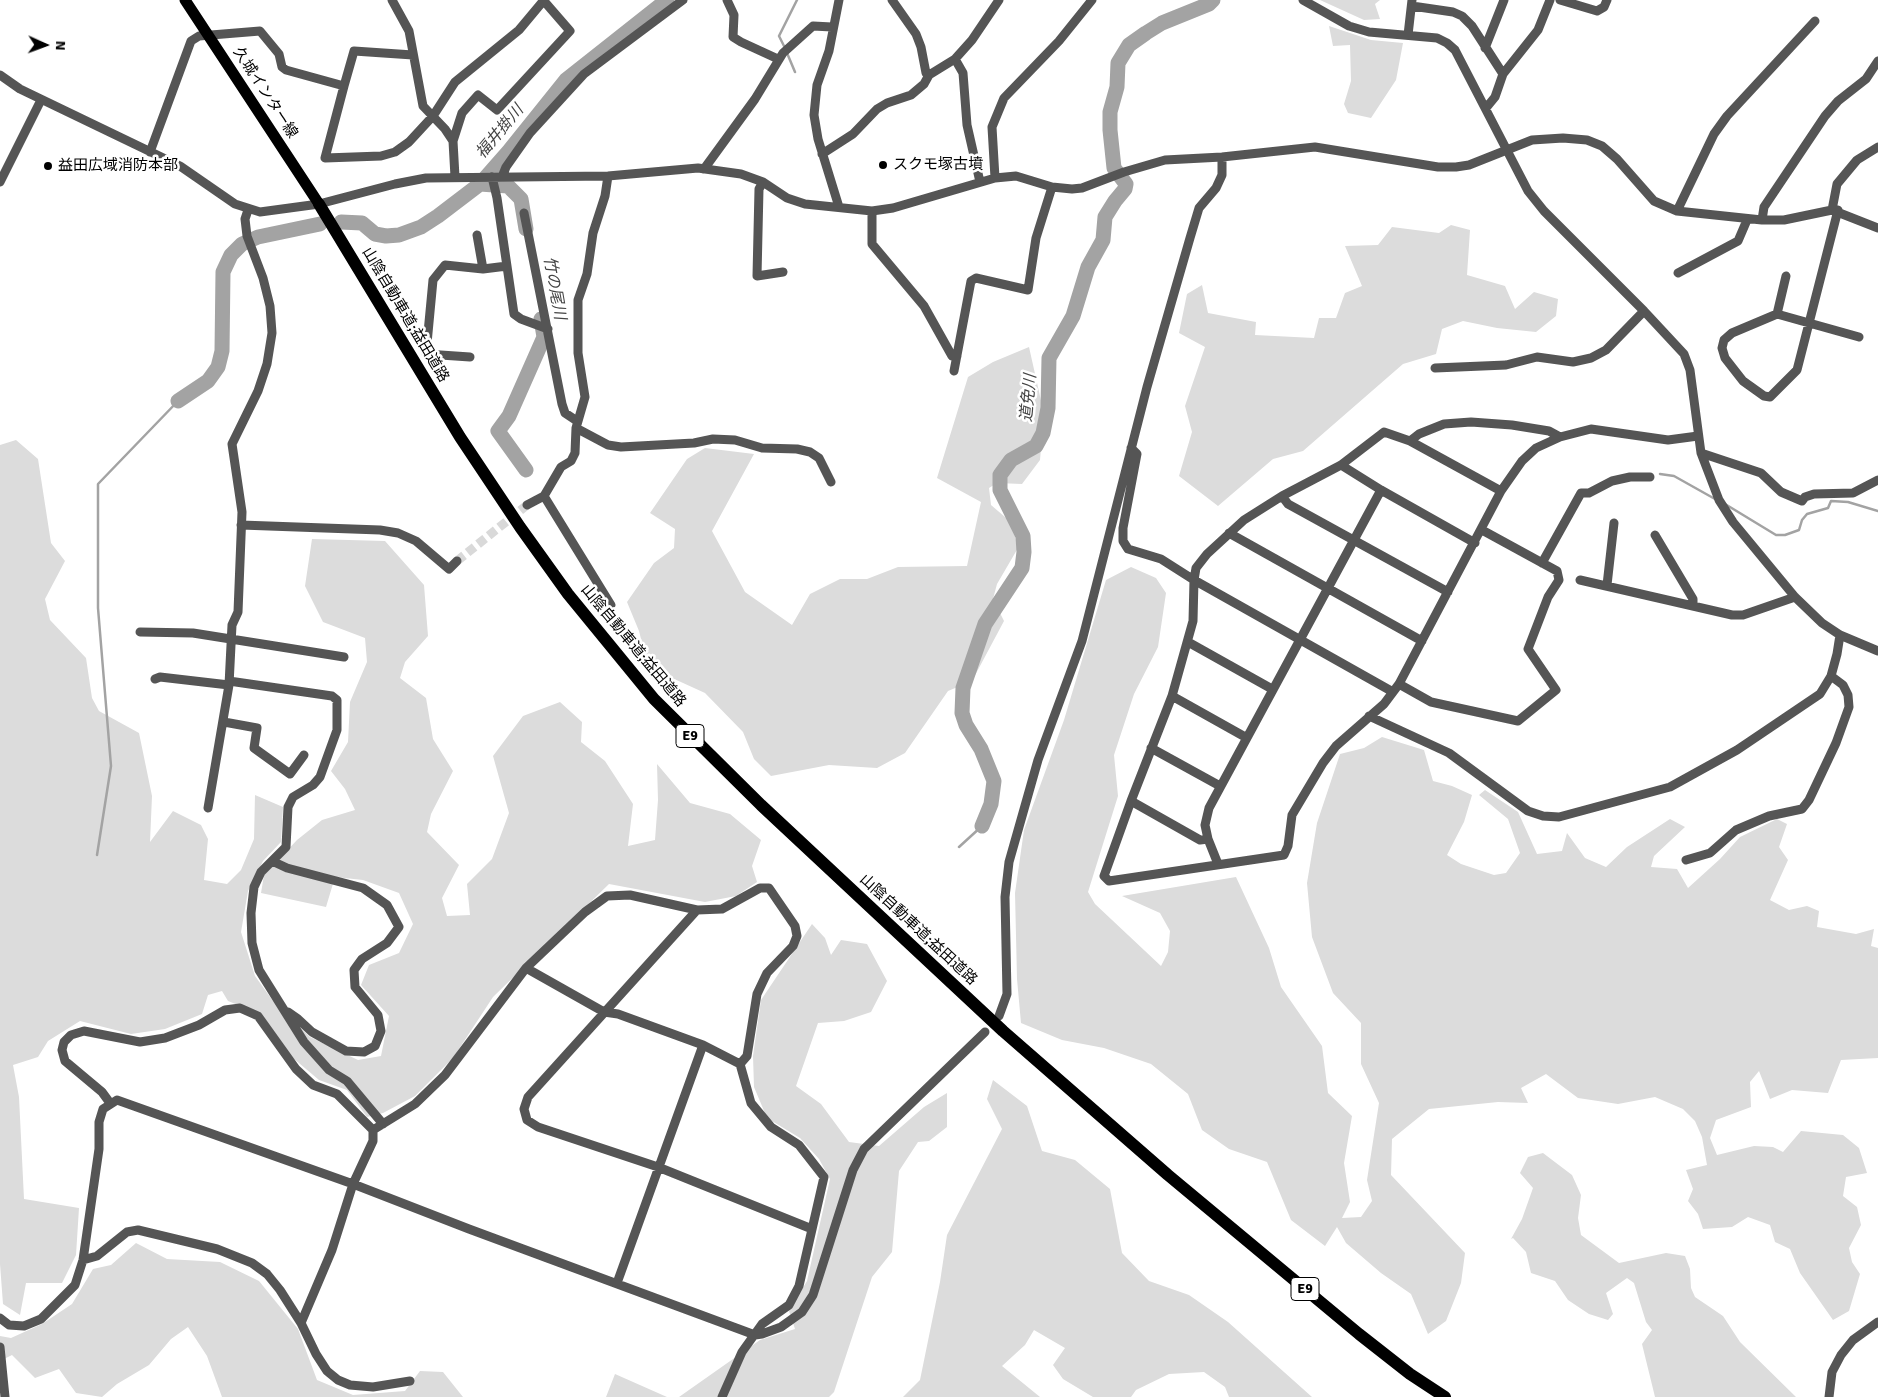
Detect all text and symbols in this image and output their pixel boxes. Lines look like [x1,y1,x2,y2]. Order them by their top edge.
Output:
north arrow [20,20,70,70]
text: N [52,40,69,51]
street label: 久城インター線 [229,44,301,142]
water label: 福井掛川 [472,101,528,163]
place label: スクモ塚古墳 [893,156,983,174]
place label: 益田広域消防本部 [58,157,178,175]
marker: スクモ塚古墳 [877,159,889,171]
marker: 益田広域消防本部 [42,160,54,172]
street label: 山陰自動車道;益田道路 [358,244,452,386]
water label: 竹の尾川 [539,255,569,321]
water label: 道免川 [1017,373,1041,423]
street label: 山陰自動車道;益田道路 [577,581,689,711]
road number: E9 [676,724,704,748]
street label: 山陰自動車道;益田道路 [856,871,980,989]
road number: E9 [1291,1278,1319,1300]

